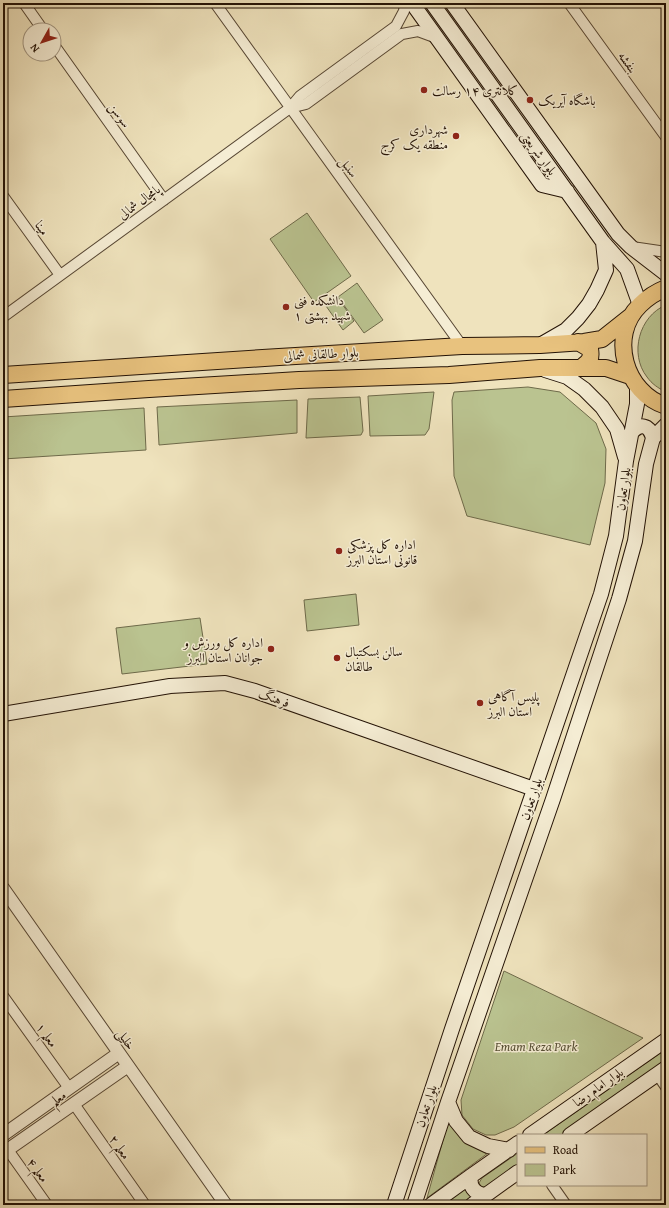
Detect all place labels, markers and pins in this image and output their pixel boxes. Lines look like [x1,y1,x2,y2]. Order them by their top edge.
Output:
place label: کلانتری ۱۴ رسالت [432,81,518,100]
marker: کلانتری ۱۴ رسالت [419,85,429,95]
place label: باشگاه آیریک [538,91,596,110]
marker: باشگاه آیریک [525,95,535,105]
place label: شهرداری منطقه یک کرج [380,120,448,156]
marker: شهرداری منطقه یک کرج [451,131,461,141]
place label: دانشکده فنی شهید بهشتی ۱ [294,291,351,325]
marker: دانشکده فنی شهید بهشتی ۱ [281,302,291,312]
place label: اداره کل پزشکی قانونی استان البرز [345,535,417,569]
marker: اداره کل پزشکی قانونی استان البرز [334,546,344,556]
place label: اداره کل ورزش و جوانان استان البرز [182,633,263,667]
place label: سالن بسکتبال طالقان [345,642,403,676]
marker: اداره کل ورزش و جوانان استان البرز [266,644,276,654]
marker: سالن بسکتبال طالقان [332,653,342,663]
place label: پلیس آگاهی استان البرز [486,687,540,721]
marker: پلیس آگاهی استان البرز [475,698,485,708]

